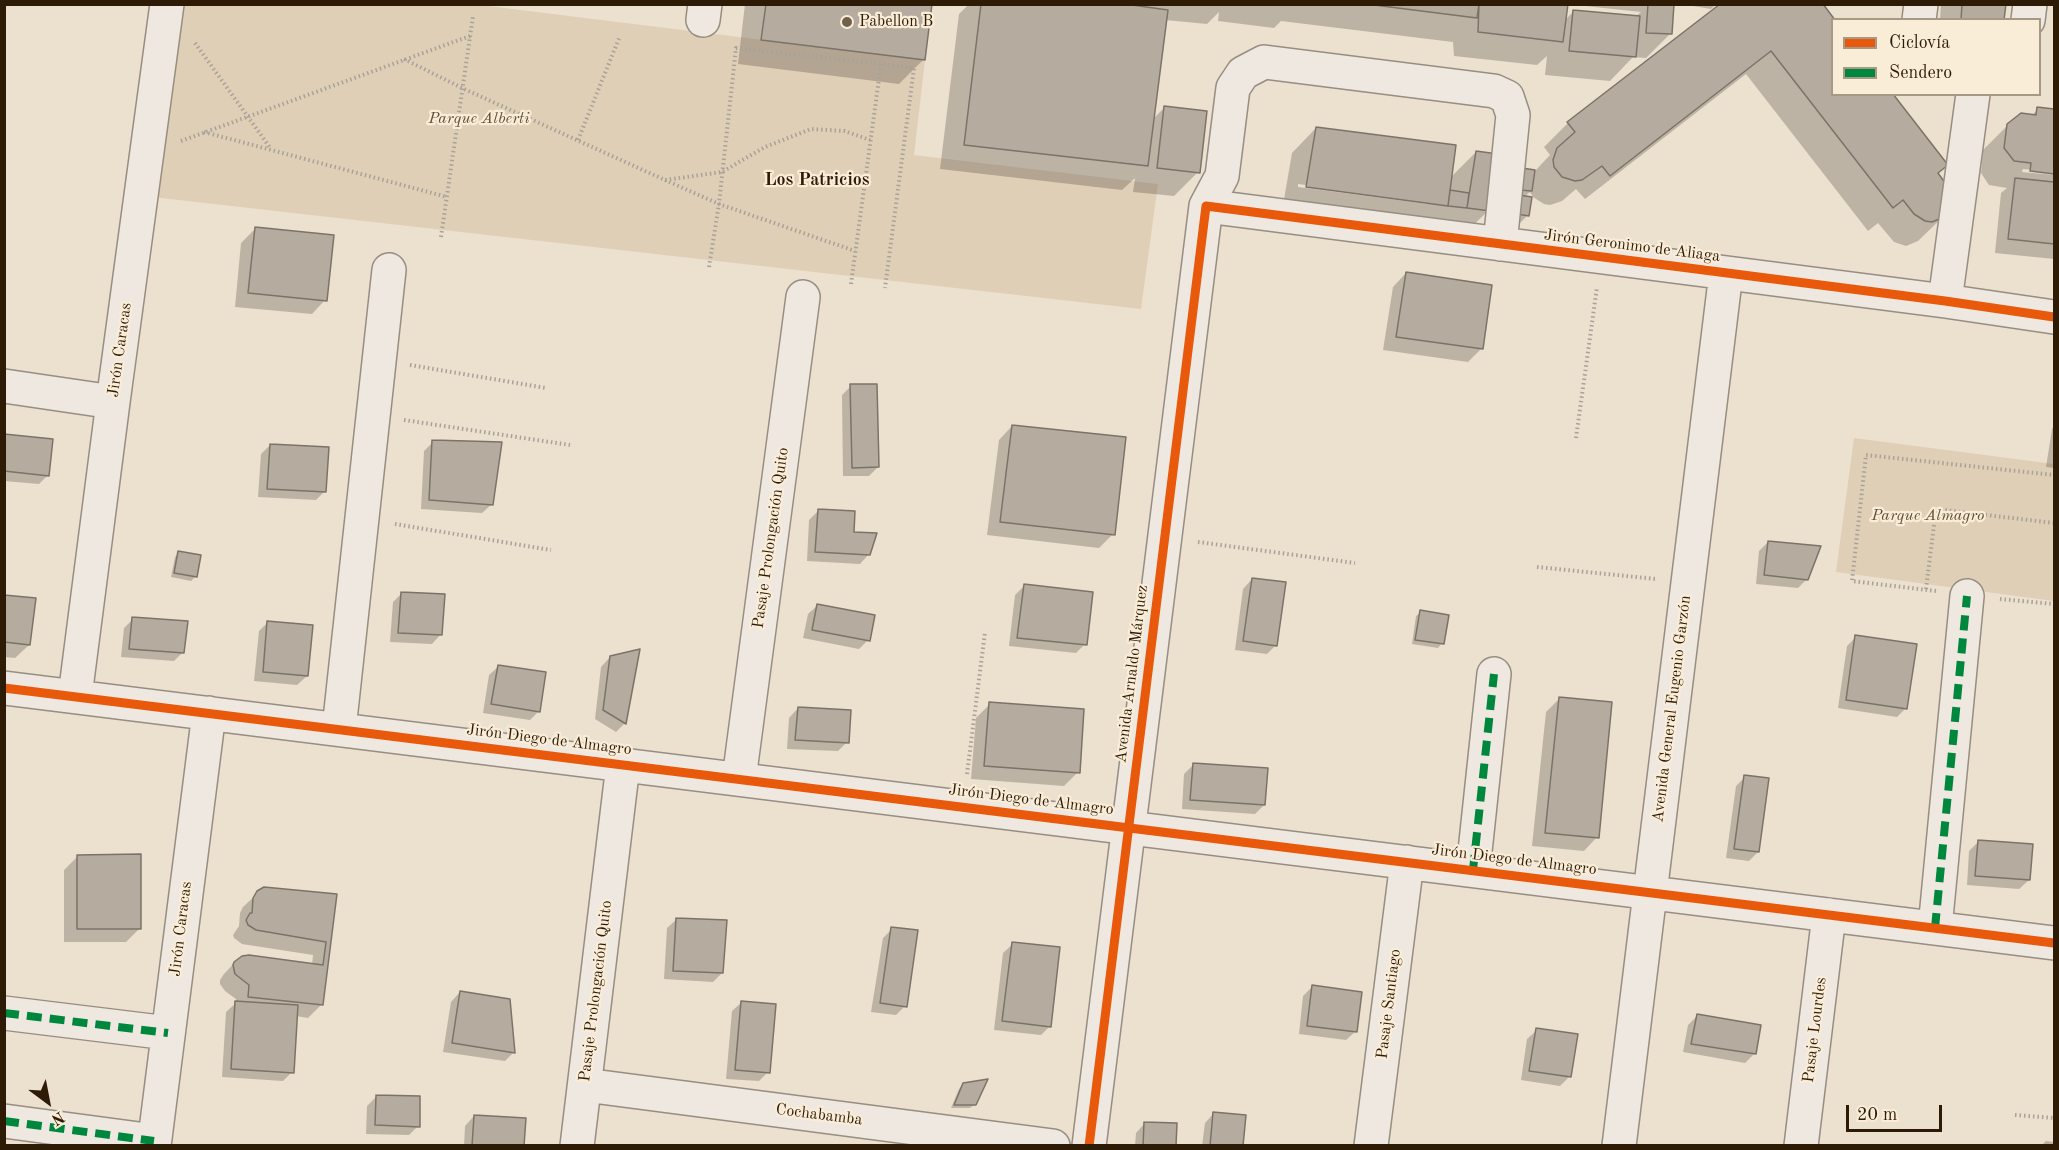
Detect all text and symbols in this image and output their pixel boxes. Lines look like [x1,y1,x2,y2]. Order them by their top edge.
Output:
place label: Pabellon B [859,12,933,32]
marker: Pabellon B [840,15,854,29]
legend [1831,18,2041,96]
text: Ciclovía [1889,34,1950,52]
text: Sendero [1889,64,1952,82]
park label: Parque Alberti [429,109,529,129]
district label: Los Patricios [764,169,870,191]
street label: Jirón Geronimo de Aliaga [1543,226,1721,266]
street label: Jirón Caracas [104,301,136,399]
street label: Pasaje Prolongación Quito [749,446,793,630]
park label: Parque Almagro [1872,506,1984,526]
street label: Avenida Arnaldo Márquez [1112,584,1152,764]
street label: Avenida General Eugenio Garzón [1649,594,1695,824]
street label: Jirón Diego de Almagro [465,720,633,760]
street label: Jirón Diego de Almagro [947,780,1115,820]
street label: Jirón Diego de Almagro [1430,840,1598,880]
street label: Jirón Caracas [166,880,196,978]
street label: Pasaje Prolongación Quito [575,899,617,1083]
street label: Pasaje Santiago [1373,948,1405,1060]
street label: Pasaje Lourdes [1799,976,1831,1084]
north arrow [18,1072,78,1132]
scale bar [1849,1093,1945,1131]
street label: Cochabamba [775,1100,863,1130]
text: 20 m [1857,1106,1897,1124]
text: N [48,1107,67,1127]

